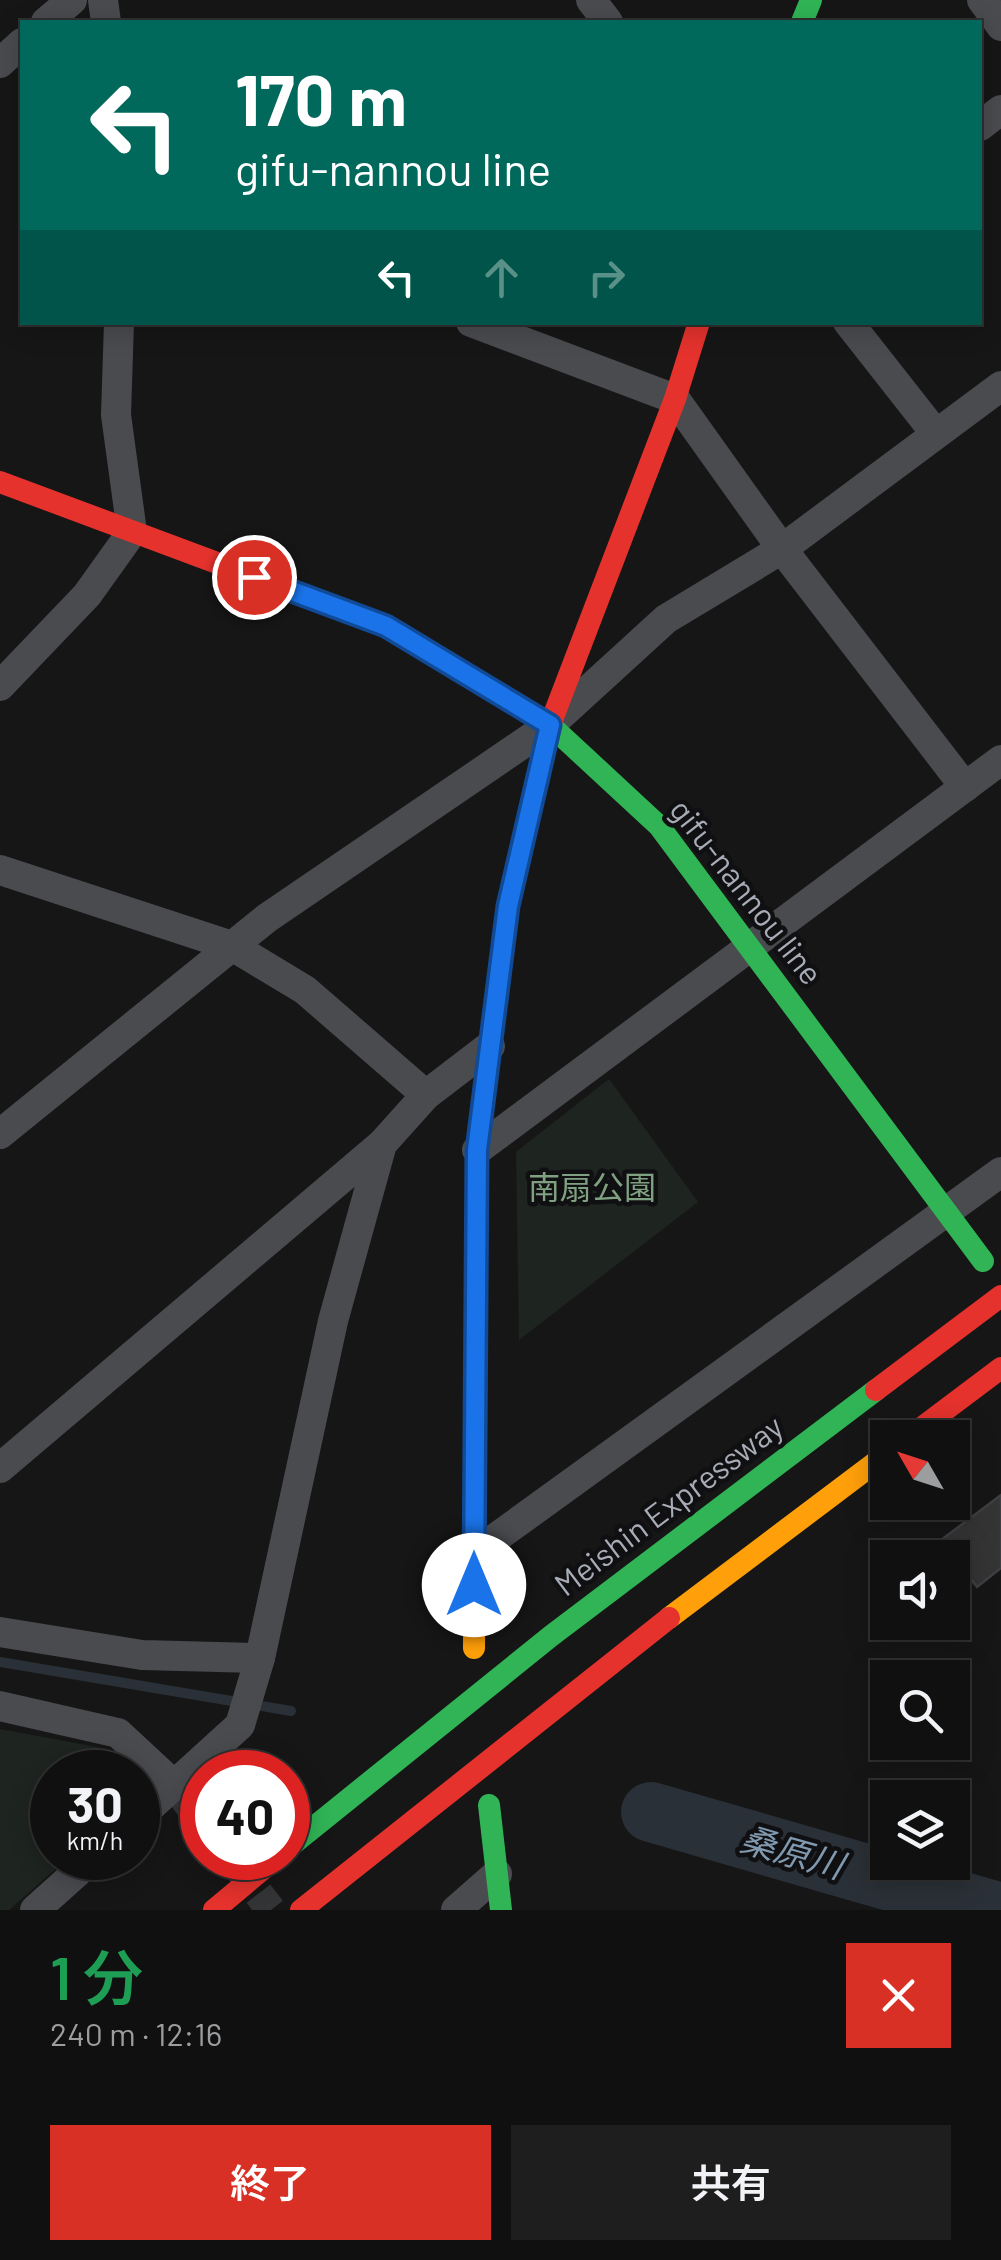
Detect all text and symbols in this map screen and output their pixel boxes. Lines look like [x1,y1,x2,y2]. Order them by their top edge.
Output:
text: 170 m [235,56,407,140]
icon: left [70,60,200,190]
text: gifu-nannou line [235,141,551,195]
icon: left [369,250,424,305]
icon: ahead [474,250,529,305]
icon: right [579,250,634,305]
pin [212,535,297,620]
icon: arrive [227,550,282,605]
street label: gifu-nannou line [663,790,832,991]
park label: 南扇公園 [528,1167,656,1205]
street label: Meishin Expressway [546,1406,790,1603]
north arrow [870,1420,970,1520]
map controls [870,1420,970,1880]
position arrow [422,1533,526,1637]
button: sound [870,1540,970,1640]
button: search [870,1660,970,1760]
speed limit sign: 40 [180,1750,310,1880]
text: 30 [67,1773,123,1833]
button: layers [870,1780,970,1880]
water label: 桑原川 [736,1816,853,1887]
text: km/h [67,1825,123,1855]
text: 1 分 [50,1940,143,2012]
button: close [846,1943,951,2048]
text: 240 m · 12:16 [50,2014,222,2052]
button: 終了 [50,2125,491,2240]
button: 共有 [511,2125,951,2240]

